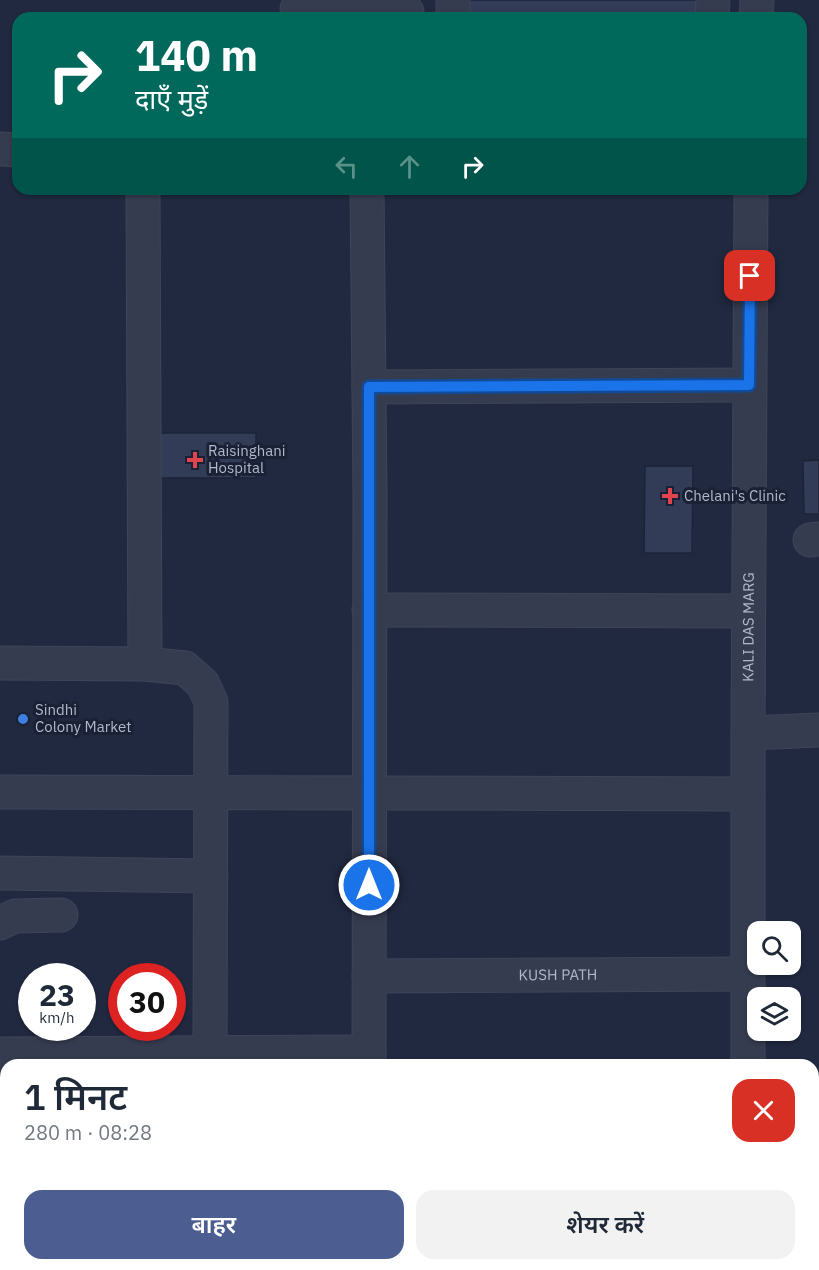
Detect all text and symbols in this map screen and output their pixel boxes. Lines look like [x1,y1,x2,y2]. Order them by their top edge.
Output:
text: 140 m [135,28,258,83]
icon: right [36,36,114,114]
text: दाएँ मुड़ें [135,81,208,116]
icon: left [330,150,363,183]
icon: ahead [393,150,426,183]
icon: right [456,150,489,183]
pin [724,250,775,301]
icon: arrive [733,259,766,292]
place label: Raisinghani Hospital [208,441,286,477]
marker: Raisinghani Hospital [186,451,204,469]
place label: Chelani's Clinic [684,486,786,505]
marker: Chelani's Clinic [661,487,679,505]
street label: KALI DAS MARG [738,572,758,682]
place label: Sindhi Colony Market [35,700,131,736]
marker: Sindhi Colony Market [16,712,30,726]
position arrow [337,853,401,917]
map controls [747,921,801,1041]
button: search [747,921,801,975]
speed limit sign: 30 [108,963,186,1041]
street label: KUSH PATH [519,965,597,984]
text: 23 [39,975,75,1014]
button: layers [747,987,801,1041]
text: km/h [39,1008,75,1027]
text: 1 मिनट [24,1073,127,1120]
button: close [732,1079,795,1142]
text: 280 m · 08:28 [24,1119,152,1146]
button: बाहर [24,1190,404,1259]
button: शेयर करें [416,1190,795,1259]

